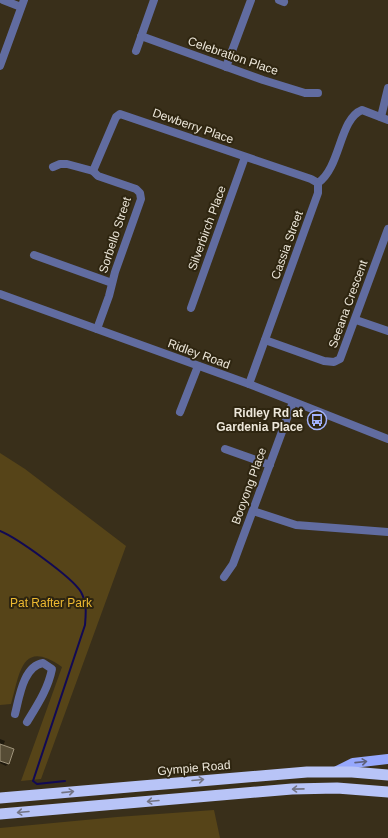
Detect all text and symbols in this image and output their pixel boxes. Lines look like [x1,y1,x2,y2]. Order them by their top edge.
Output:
street label: Celebration Place [186,34,280,78]
street label: Dewberry Place [151,106,236,147]
street label: Silverbirch Place [185,183,229,272]
street label: Sorbello Street [96,194,134,275]
street label: Cassia Street [268,208,306,281]
street label: Seeana Crescent [326,257,371,350]
street label: Ridley Road [166,336,232,372]
place label: Ridley Rd at Gardenia Place [216,406,303,434]
bus stop icon: Ridley Rd at Gardenia Place [306,409,328,431]
street label: Booyong Place [229,445,269,526]
park label: Pat Rafter Park [10,596,93,610]
street label: Gympie Road [157,758,231,778]
one-way arrow [354,758,367,766]
one-way arrow [191,777,204,784]
one-way arrow [292,785,305,793]
one-way arrow [61,789,74,796]
one-way arrow [147,797,160,804]
one-way arrow [17,808,30,816]

